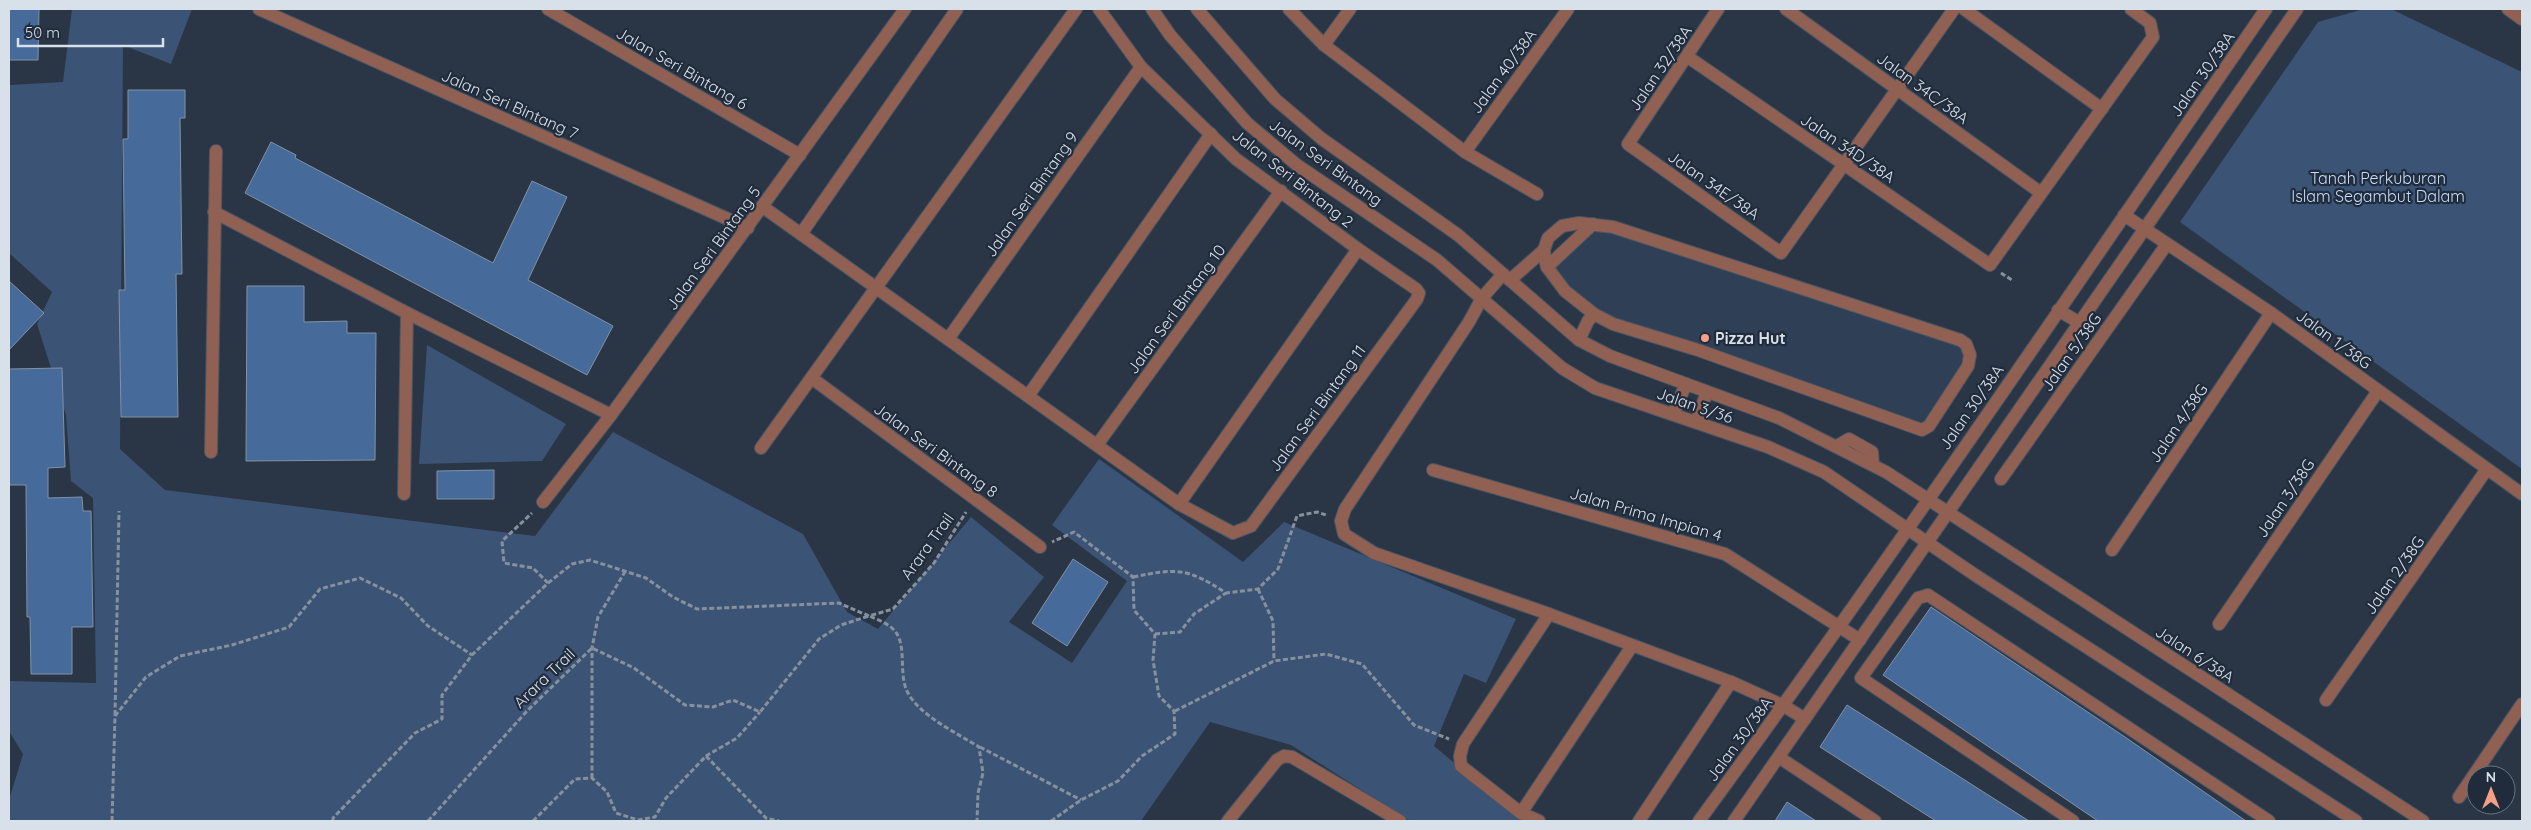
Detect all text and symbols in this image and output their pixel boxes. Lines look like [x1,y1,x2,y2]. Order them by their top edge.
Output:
scale bar [18,15,162,47]
street label: Jalan 32/38A [1624,21,1696,115]
street label: Jalan Seri Bintang 6 [613,22,752,114]
text: 50 m [25,23,60,42]
street label: Jalan 40/38A [1466,25,1540,117]
street label: Jalan 30/38A [2165,28,2239,120]
street label: Jalan 34C/38A [1873,48,1973,128]
street label: Jalan Seri Bintang 7 [438,65,582,143]
street label: Jalan 34D/38A [1797,109,1899,187]
street label: Jalan Seri Bintang [1265,114,1387,210]
street label: Jalan Seri Bintang 2 [1228,124,1358,232]
street label: Jalan Seri Bintang 9 [980,127,1082,261]
street label: Jalan 34E/38A [1664,146,1764,224]
park label: Tanah Perkuburan Islam Segambut Dalam [2291,168,2465,206]
street label: Jalan Seri Bintang 5 [661,182,765,314]
street label: Jalan Seri Bintang 10 [1122,240,1230,378]
street label: Jalan 1/38G [2292,305,2376,373]
street label: Jalan 5/38G [2037,309,2105,395]
place label: Pizza Hut [1715,328,1786,348]
marker: Pizza Hut [1699,332,1711,344]
street label: Jalan Seri Bintang 11 [1264,341,1370,475]
street label: Jalan 30/38A [1934,361,2008,453]
street label: Jalan 4/38G [2144,380,2212,466]
street label: Jalan 3/36 [1654,383,1736,428]
street label: Jalan Seri Bintang 8 [870,398,1002,502]
street label: Jalan 3/38G [2251,455,2319,541]
street label: Jalan Prima Impian 4 [1568,483,1724,545]
street label: Arara Trail [896,509,958,583]
street label: Jalan 2/38G [2360,532,2428,618]
street label: Jalan 6/38A [2152,621,2238,687]
street label: Arara Trail [509,644,579,712]
street label: Jalan 30/38A [1702,693,1776,785]
north arrow [2466,765,2516,815]
text: N [2486,768,2496,786]

